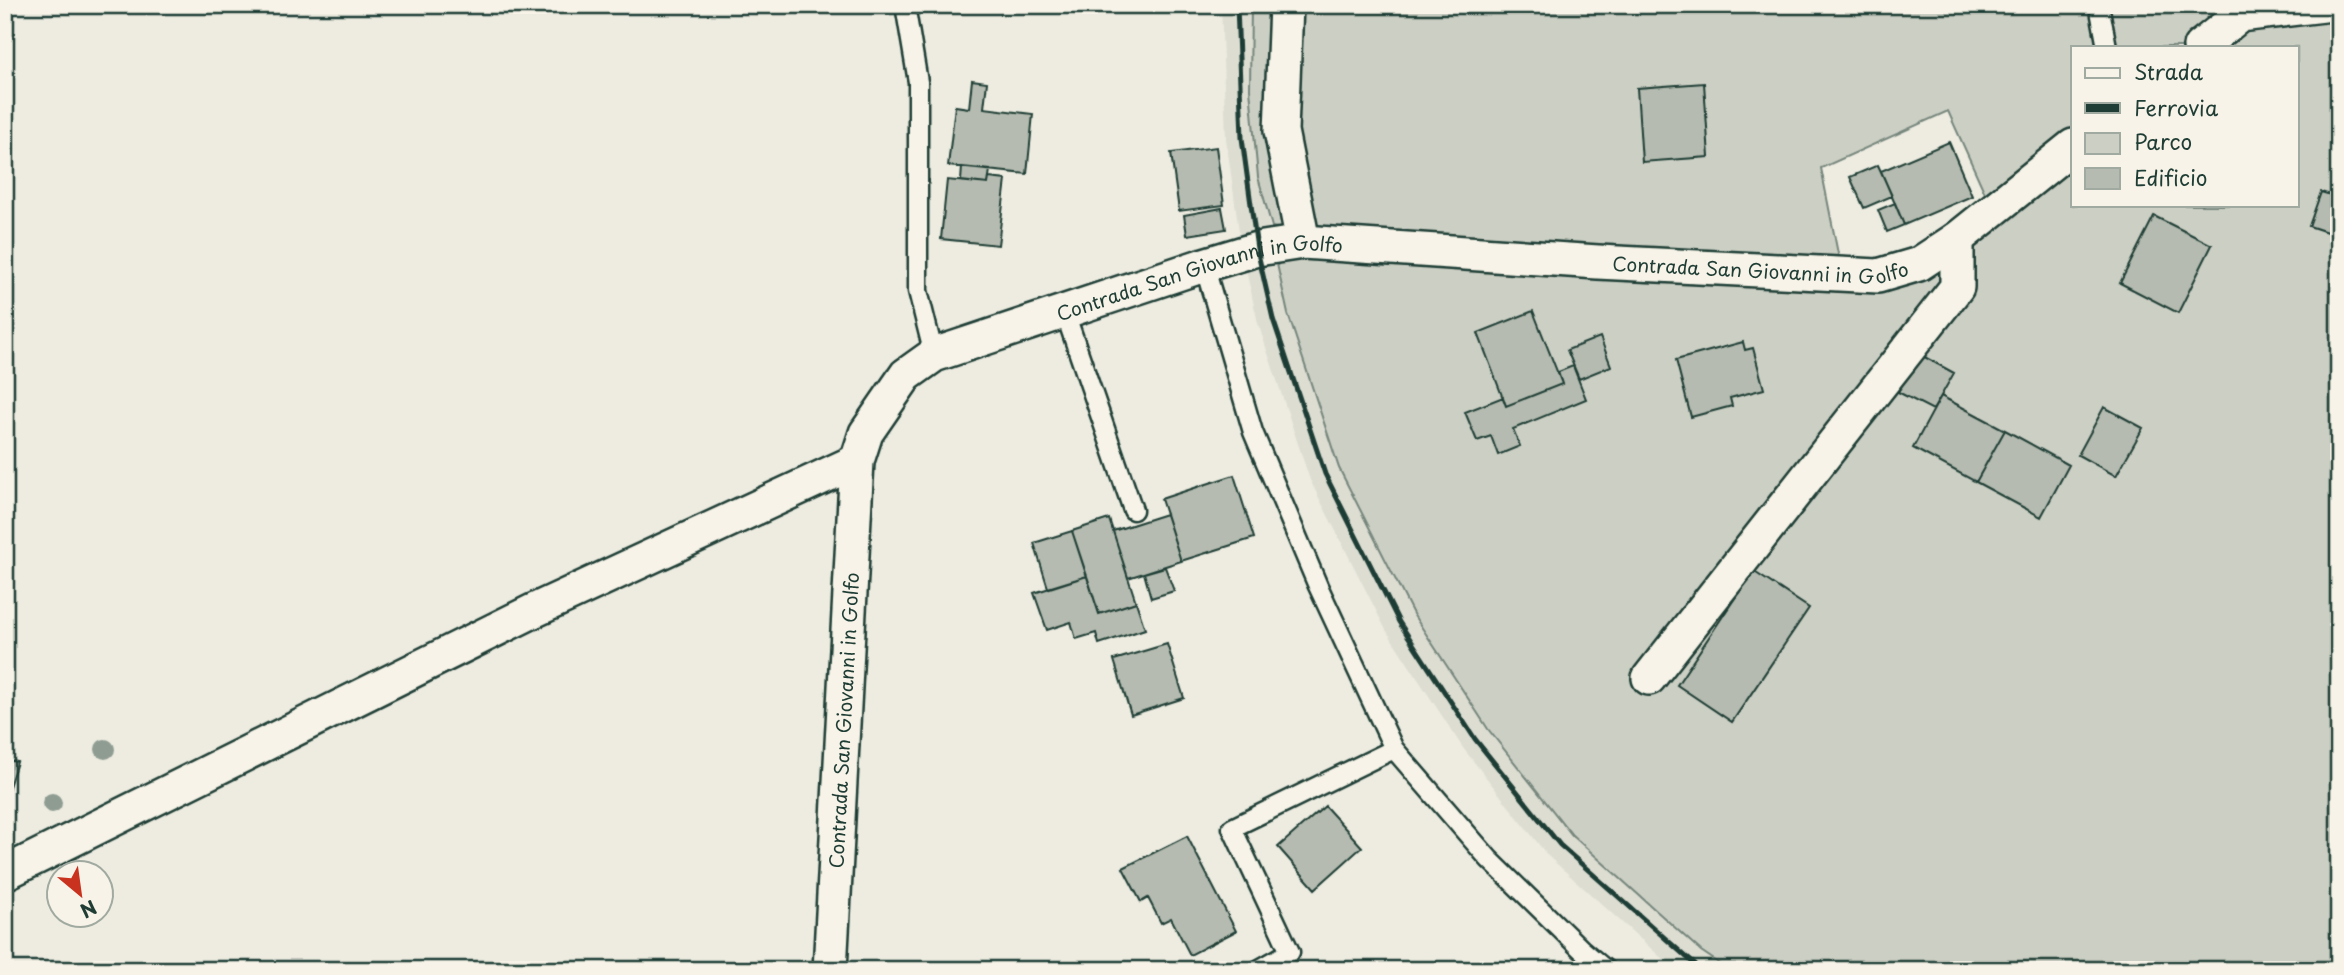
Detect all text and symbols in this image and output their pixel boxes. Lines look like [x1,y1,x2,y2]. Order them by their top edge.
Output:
legend [2071,46,2298,206]
text: Strada [2134,55,2204,87]
text: Ferrovia [2134,91,2219,123]
text: Parco [2134,125,2192,157]
text: Edificio [2134,161,2207,193]
street label: Contrada San Giovanni in Golfo [1053,227,1344,327]
street label: Contrada San Giovanni in Golfo [1612,249,1911,290]
street label: Contrada San Giovanni in Golfo [821,572,865,869]
north arrow [46,860,116,930]
text: N [75,894,102,926]

